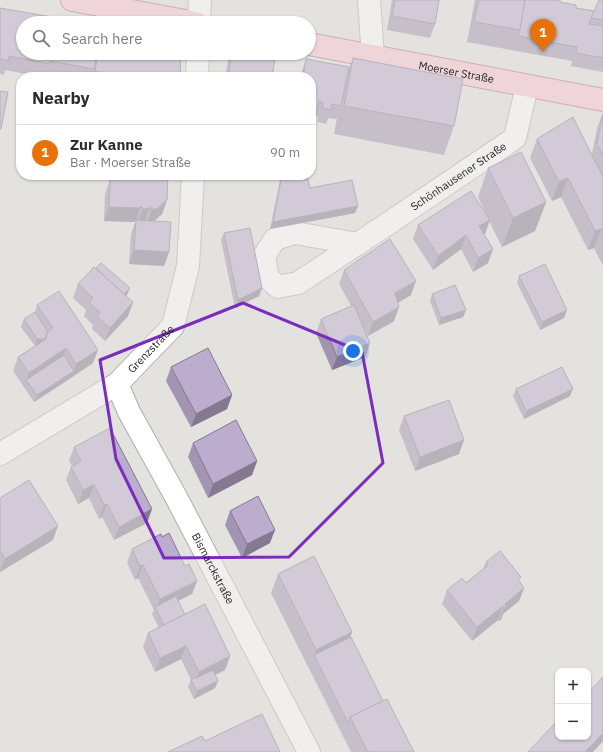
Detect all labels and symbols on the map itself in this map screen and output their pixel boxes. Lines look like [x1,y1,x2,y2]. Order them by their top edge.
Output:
pin: 1 [530,19,556,52]
street label: Moerser Straße [417,58,495,86]
street label: Schönhausener Straße [408,139,509,213]
street label: Grenzstraße [125,322,177,376]
your location [343,341,363,361]
street label: Bismarckstraße [189,530,237,606]

